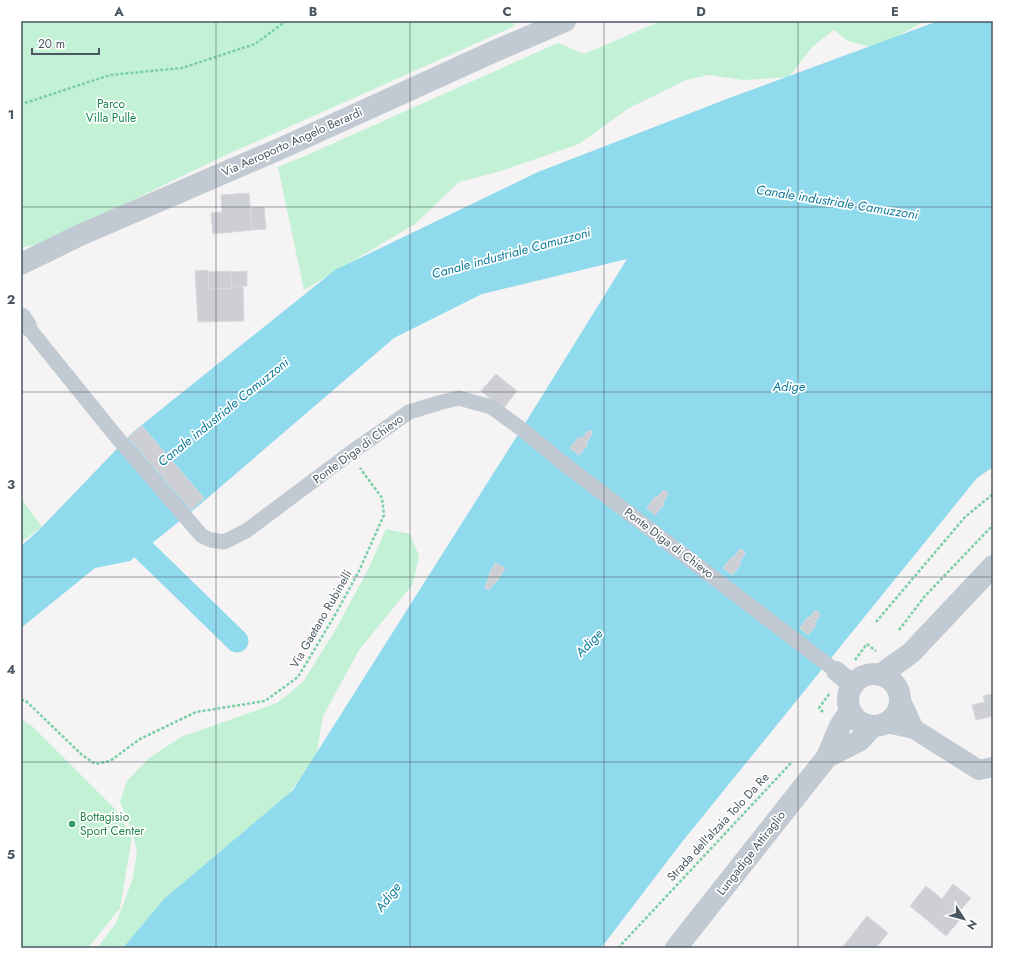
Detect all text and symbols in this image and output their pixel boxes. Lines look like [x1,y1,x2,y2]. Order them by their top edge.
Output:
text: A [113,2,124,21]
text: B [309,2,318,21]
text: C [502,2,512,21]
text: D [696,2,706,21]
text: E [891,2,899,21]
scale bar [32,30,99,56]
text: 20 m [38,35,65,53]
park label: Parco Villa Pullè [86,95,136,127]
street label: Via Aeroporto Angelo Berardi [219,103,365,181]
text: 1 [8,105,14,124]
water label: Canale industriale Camuzzoni [755,180,920,224]
water label: Canale industriale Camuzzoni [429,222,593,283]
text: 2 [7,290,15,309]
water label: Canale industriale Camuzzoni [153,353,293,471]
water label: Adige [772,377,806,396]
street label: Ponte Diga di Chievo [309,410,407,488]
text: 3 [7,475,15,494]
street label: Ponte Diga di Chievo [620,503,718,583]
street label: Via Gaetano Rubinelli [285,566,357,672]
water label: Adige [570,624,607,662]
text: 4 [6,660,16,679]
street label: Strada dell'alzaia Tolo Da Re [663,769,773,885]
street label: Lungadige Attiraglio [712,807,790,899]
place label: Bottagisio Sport Center [80,808,145,840]
marker: Bottagisio Sport Center [67,819,77,829]
text: 5 [7,845,15,864]
water label: Adige [370,878,406,916]
north arrow [944,899,984,939]
text: N [963,917,981,933]

